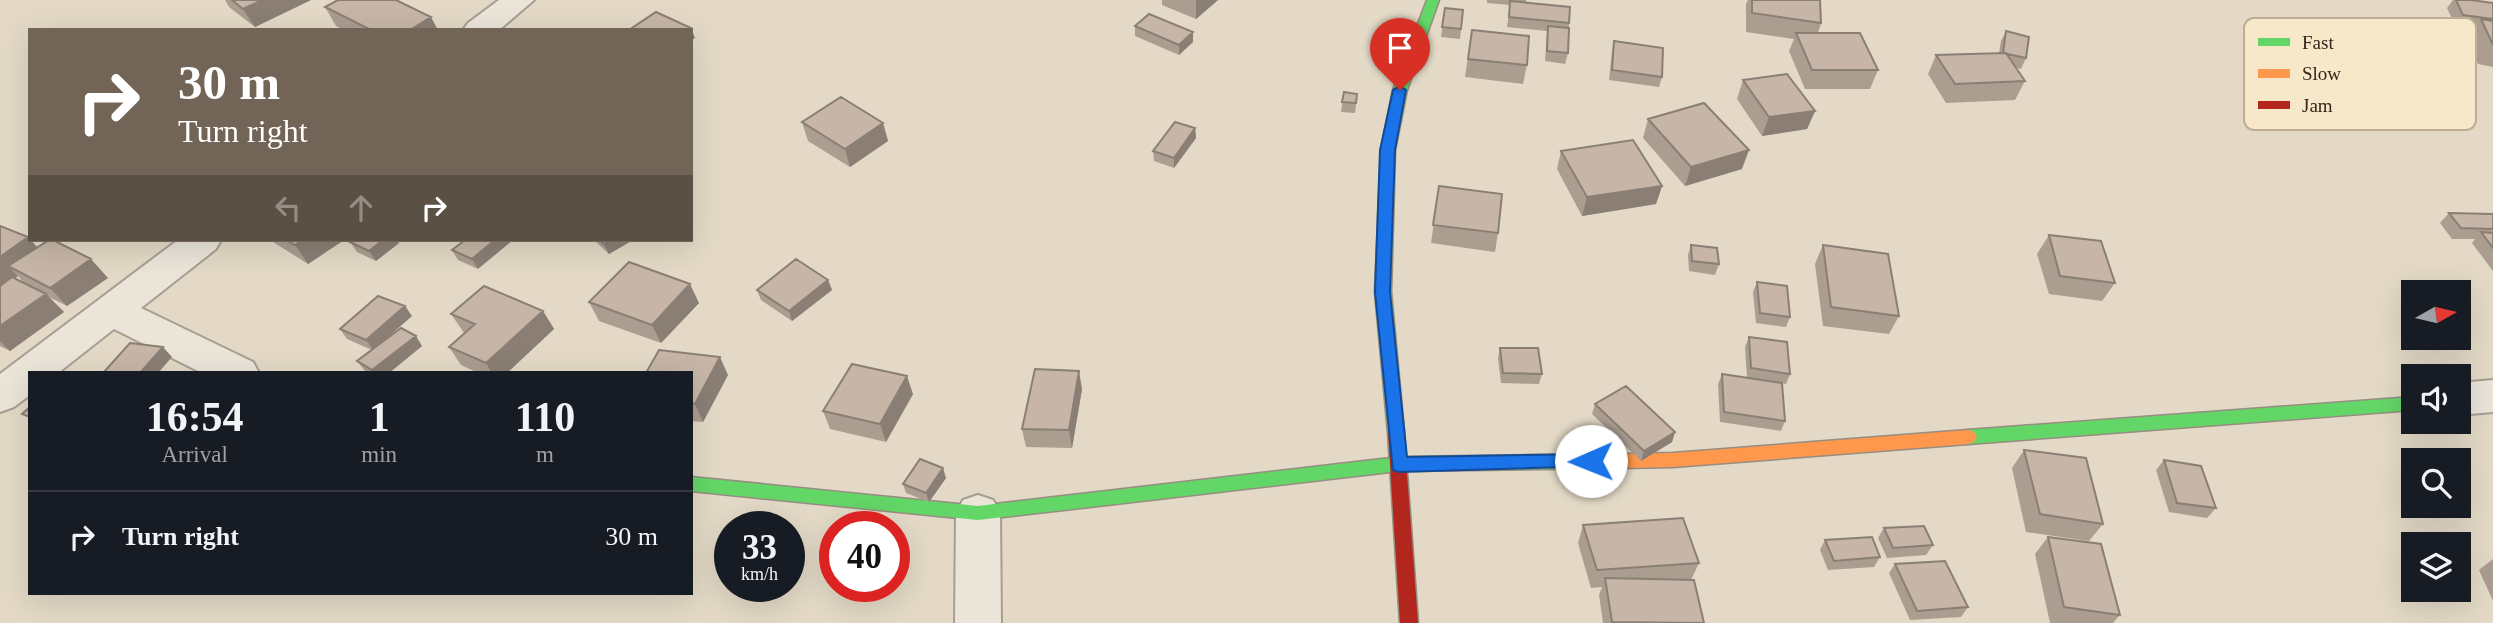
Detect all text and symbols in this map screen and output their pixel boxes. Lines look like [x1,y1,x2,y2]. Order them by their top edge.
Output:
pin [1370,18,1430,90]
legend [2244,18,2476,130]
icon: arrive [1381,29,1419,67]
text: Fast [2302,32,2334,53]
text: 30 m [178,55,280,110]
icon: right [63,56,154,147]
text: Slow [2302,63,2341,84]
text: Jam [2302,95,2333,116]
text: Turn right [178,113,308,149]
icon: left [269,189,307,227]
icon: ahead [342,189,380,227]
icon: right [415,189,453,227]
north arrow [2401,280,2471,350]
map controls [2401,280,2471,602]
button: sound [2401,364,2471,434]
text: 16:54 [146,394,244,440]
text: 1 [369,394,390,440]
text: 110 [515,394,575,440]
position arrow [1554,424,1628,498]
text: Arrival [161,442,228,467]
text: min [361,442,397,467]
text: m [536,442,554,467]
button: search [2401,448,2471,518]
speed limit sign: 40 [819,511,910,602]
icon: right [63,518,101,556]
text: Turn right [122,522,239,551]
text: 30 m [605,522,658,551]
text: 33 [742,528,777,567]
button: layers [2401,532,2471,602]
text: km/h [741,564,778,584]

